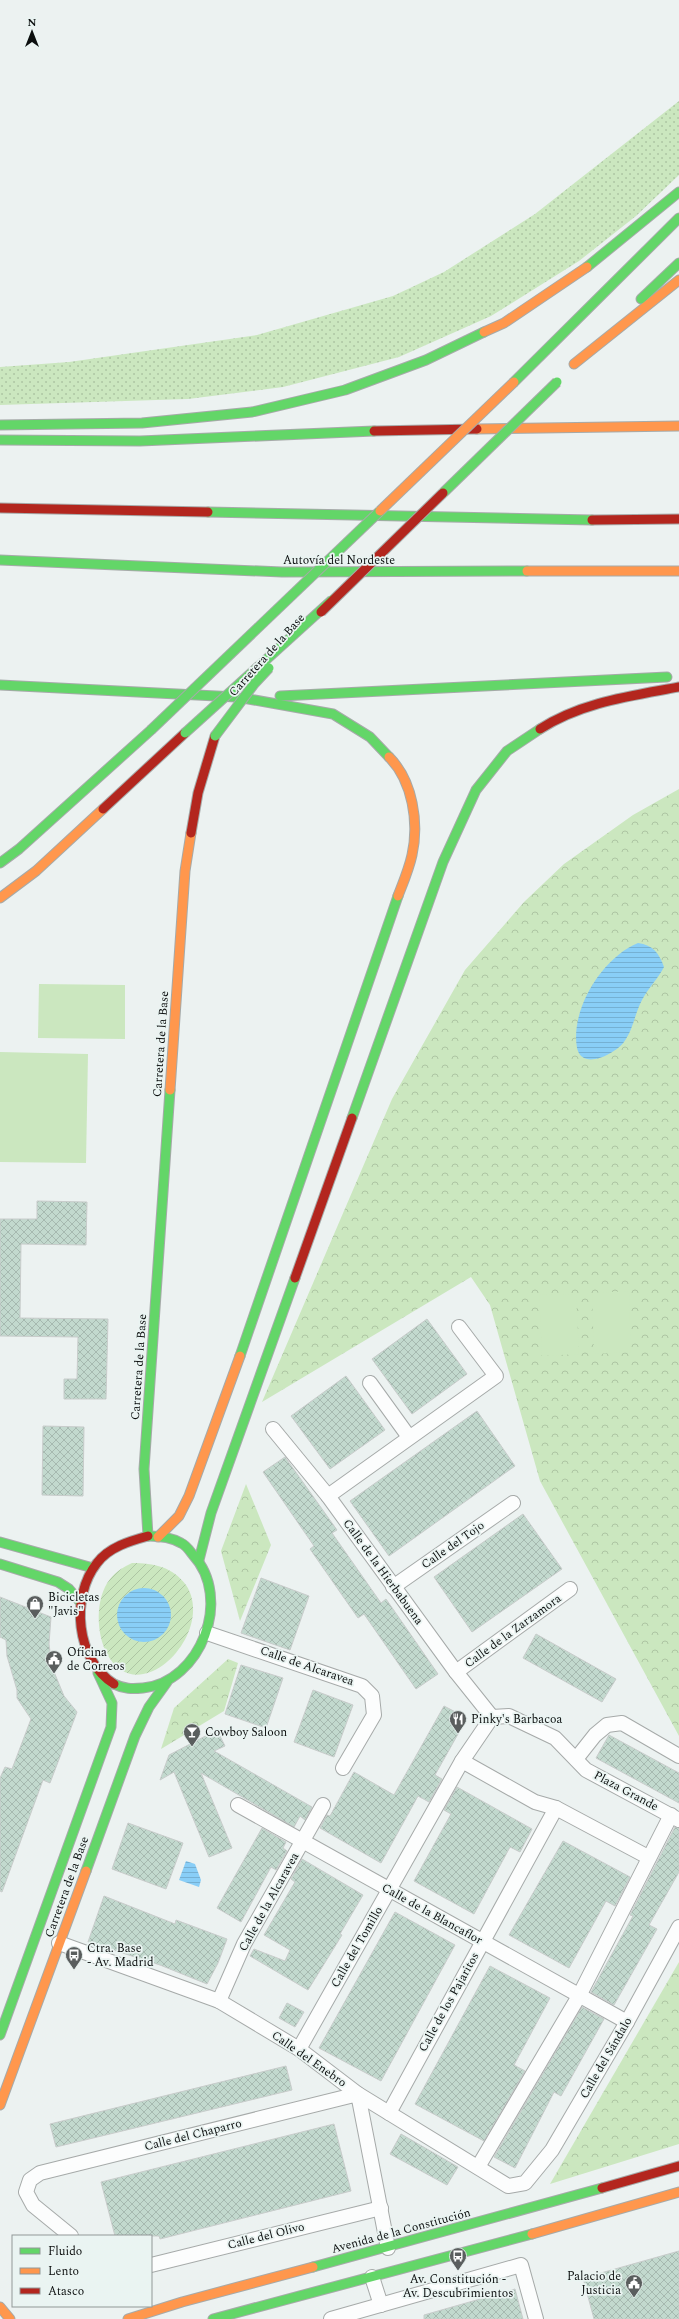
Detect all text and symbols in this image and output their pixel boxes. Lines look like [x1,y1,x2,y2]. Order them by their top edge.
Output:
north arrow [12,12,52,52]
text: N [28,14,37,31]
street label: Autovía del Nordeste [283,551,395,570]
street label: Carretera de la Base [224,609,310,701]
street label: Carretera de la Base [148,990,174,1098]
street label: Carretera de la Base [126,1313,152,1421]
street label: Calle de la Hierbabuena [338,1515,428,1629]
street label: Calle del Tojo [417,1516,489,1574]
place label: Bicicletas "Javis" [48,1588,100,1621]
street label: Calle de la Zarzamora [461,1589,566,1673]
shop icon: Bicicletas "Javis" [25,1594,45,1619]
street label: Calle de Alcaravea [257,1641,357,1691]
place label: Oficina de Correos [67,1643,125,1676]
public building icon: Oficina de Correos [44,1649,64,1674]
restaurant icon: Pinky's Barbacoa [448,1709,468,1734]
place label: Pinky's Barbacoa [471,1710,563,1729]
bar icon: Cowboy Saloon [182,1722,202,1747]
place label: Cowboy Saloon [205,1723,287,1742]
street label: Plaza Grande [590,1766,662,1816]
street label: Carretera de la Base [40,1834,94,1940]
street label: Calle de la Alcaravea [234,1849,304,1955]
street label: Calle de la Blancaflor [378,1878,486,1950]
street label: Calle del Tomillo [326,1903,388,1991]
place label: Ctra. Base - Av. Madrid [87,1939,154,1972]
bus stop icon: Ctra. Base - Av. Madrid [64,1945,84,1970]
street label: Calle de los Pajaritos [414,1949,484,2055]
street label: Calle del Sándalo [575,2014,637,2102]
street label: Calle del Enebro [268,2026,350,2092]
street label: Calle del Chaparro [142,2114,244,2156]
street label: Avenida de la Constitución [329,2203,473,2259]
street label: Calle del Olivo [226,2217,306,2255]
legend [12,2235,152,2307]
text: Fluido [48,2242,82,2261]
bus stop icon: Av. Constitución - Av. Descubrimientos [448,2246,468,2271]
text: Lento [48,2262,79,2281]
place label: Palacio de Justicia [567,2267,621,2300]
place label: Av. Constitución - Av. Descubrimientos [403,2270,513,2303]
public building icon: Palacio de Justicia [624,2273,644,2298]
text: Atasco [48,2282,84,2301]

